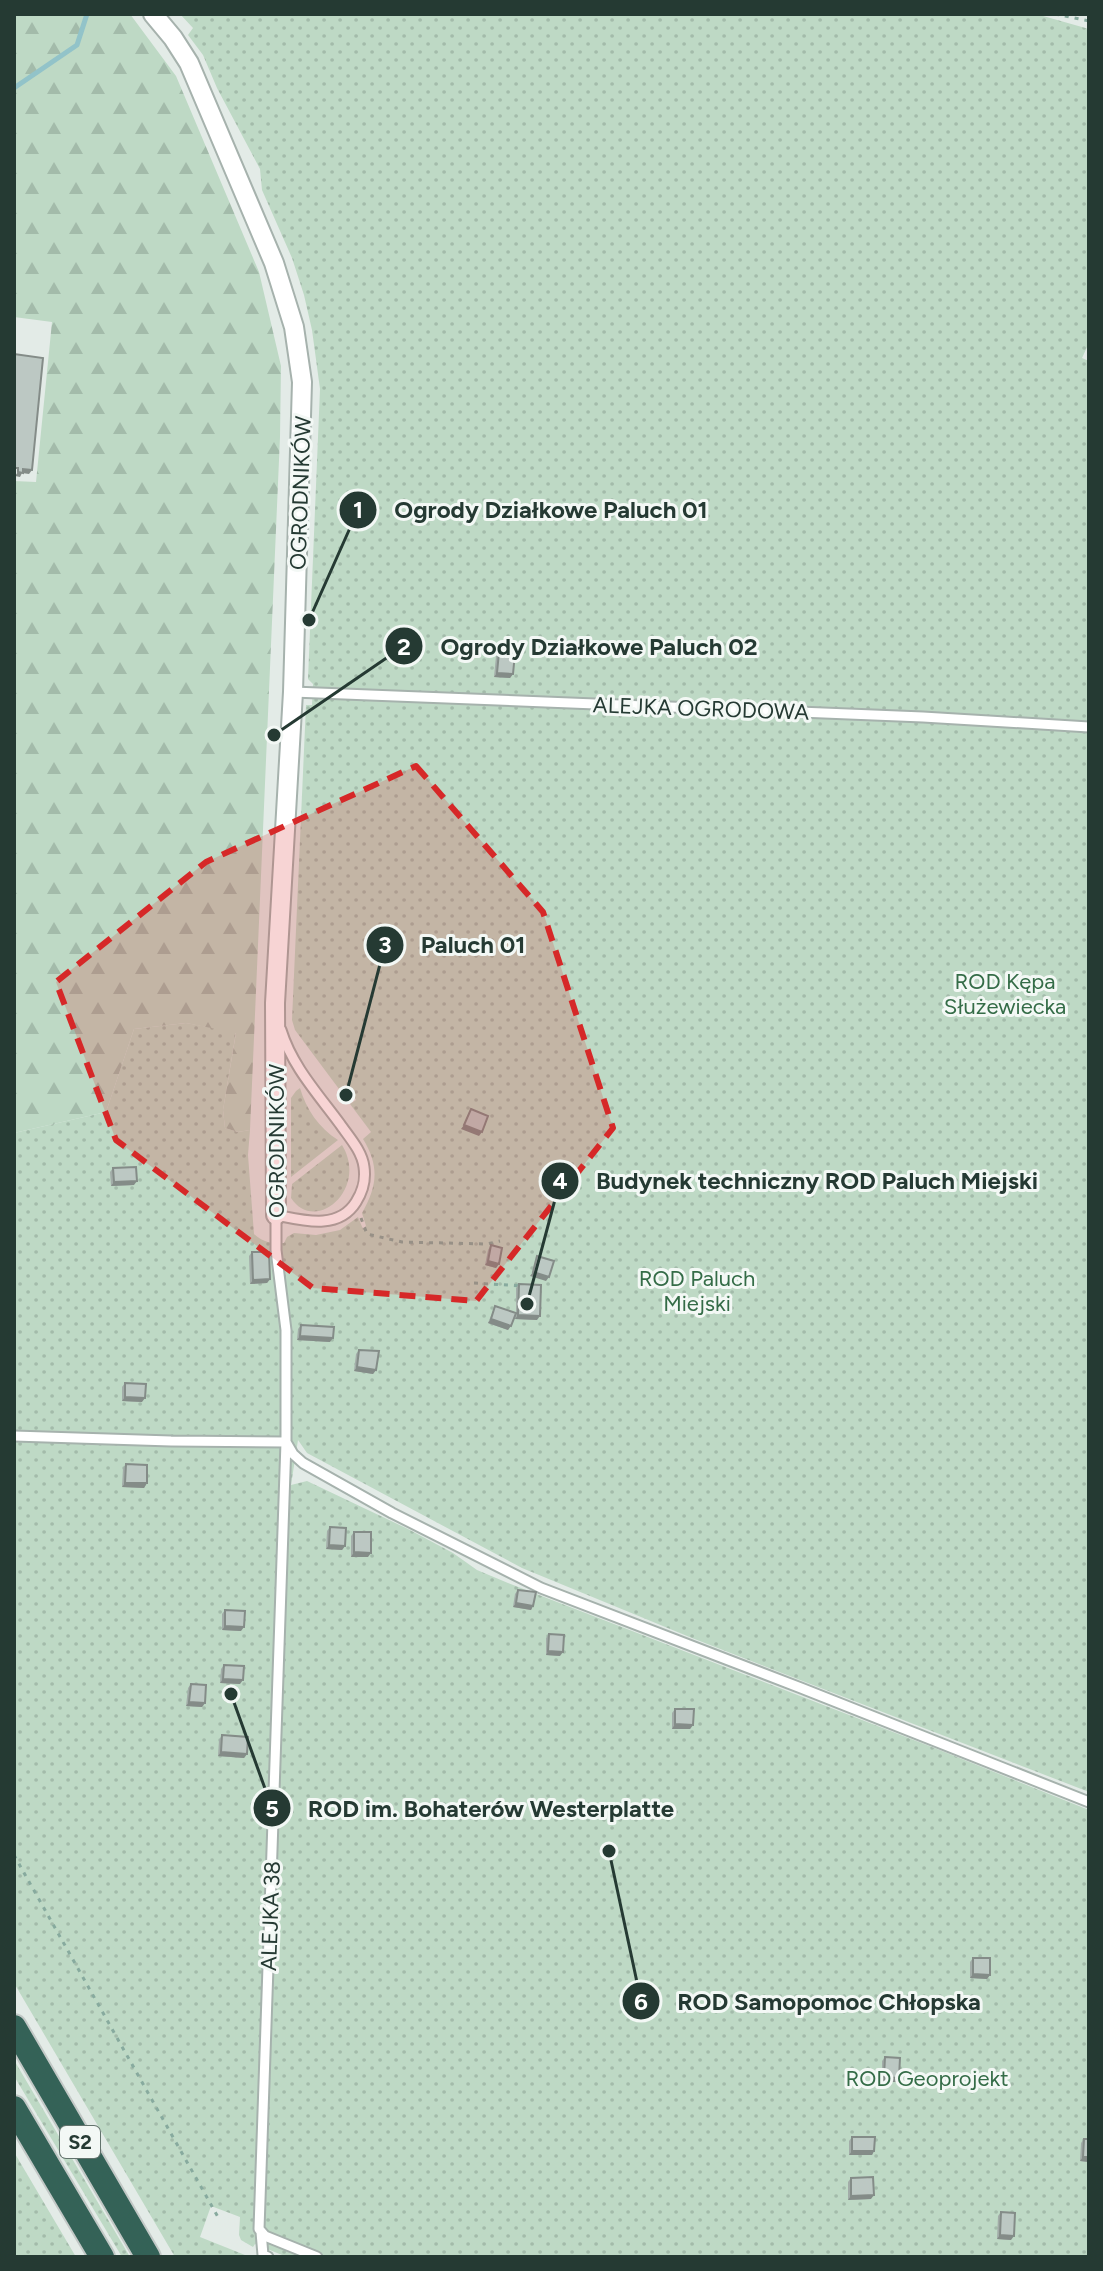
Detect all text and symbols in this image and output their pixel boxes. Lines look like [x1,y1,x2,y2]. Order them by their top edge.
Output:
street label: OGRODNIKÓW [284,415,317,571]
callout: Ogrody Działkowe Paluch 01 [338,486,724,534]
text: 1 [353,495,363,524]
text: Ogrody Działkowe Paluch 01 [394,495,708,524]
callout: Ogrody Działkowe Paluch 02 [384,622,774,670]
text: 2 [397,632,411,661]
text: Ogrody Działkowe Paluch 02 [440,632,758,661]
street label: ALEJKA OGRODOWA [592,691,810,726]
callout: Paluch 01 [365,921,541,969]
text: 3 [378,930,392,959]
text: Paluch 01 [421,930,525,959]
park label: ROD Kępa Służewiecka [944,968,1066,1020]
street label: OGRODNIKÓW [263,1064,290,1218]
callout: Budynek techniczny ROD Paluch Miejski [540,1157,1054,1205]
text: 4 [552,1166,568,1195]
text: Budynek techniczny ROD Paluch Miejski [596,1166,1038,1195]
park label: ROD Paluch Miejski [639,1265,755,1317]
callout: ROD im. Bohaterów Westerplatte [252,1784,690,1832]
text: 5 [265,1794,279,1823]
text: ROD im. Bohaterów Westerplatte [308,1794,674,1823]
street label: ALEJKA 38 [255,1861,286,1971]
callout: ROD Samopomoc Chłopska [621,1977,997,2025]
text: 6 [634,1987,648,2016]
text: ROD Samopomoc Chłopska [677,1987,981,2016]
park label: ROD Geoprojekt [845,2065,1009,2092]
road number: S2 [60,2126,100,2158]

